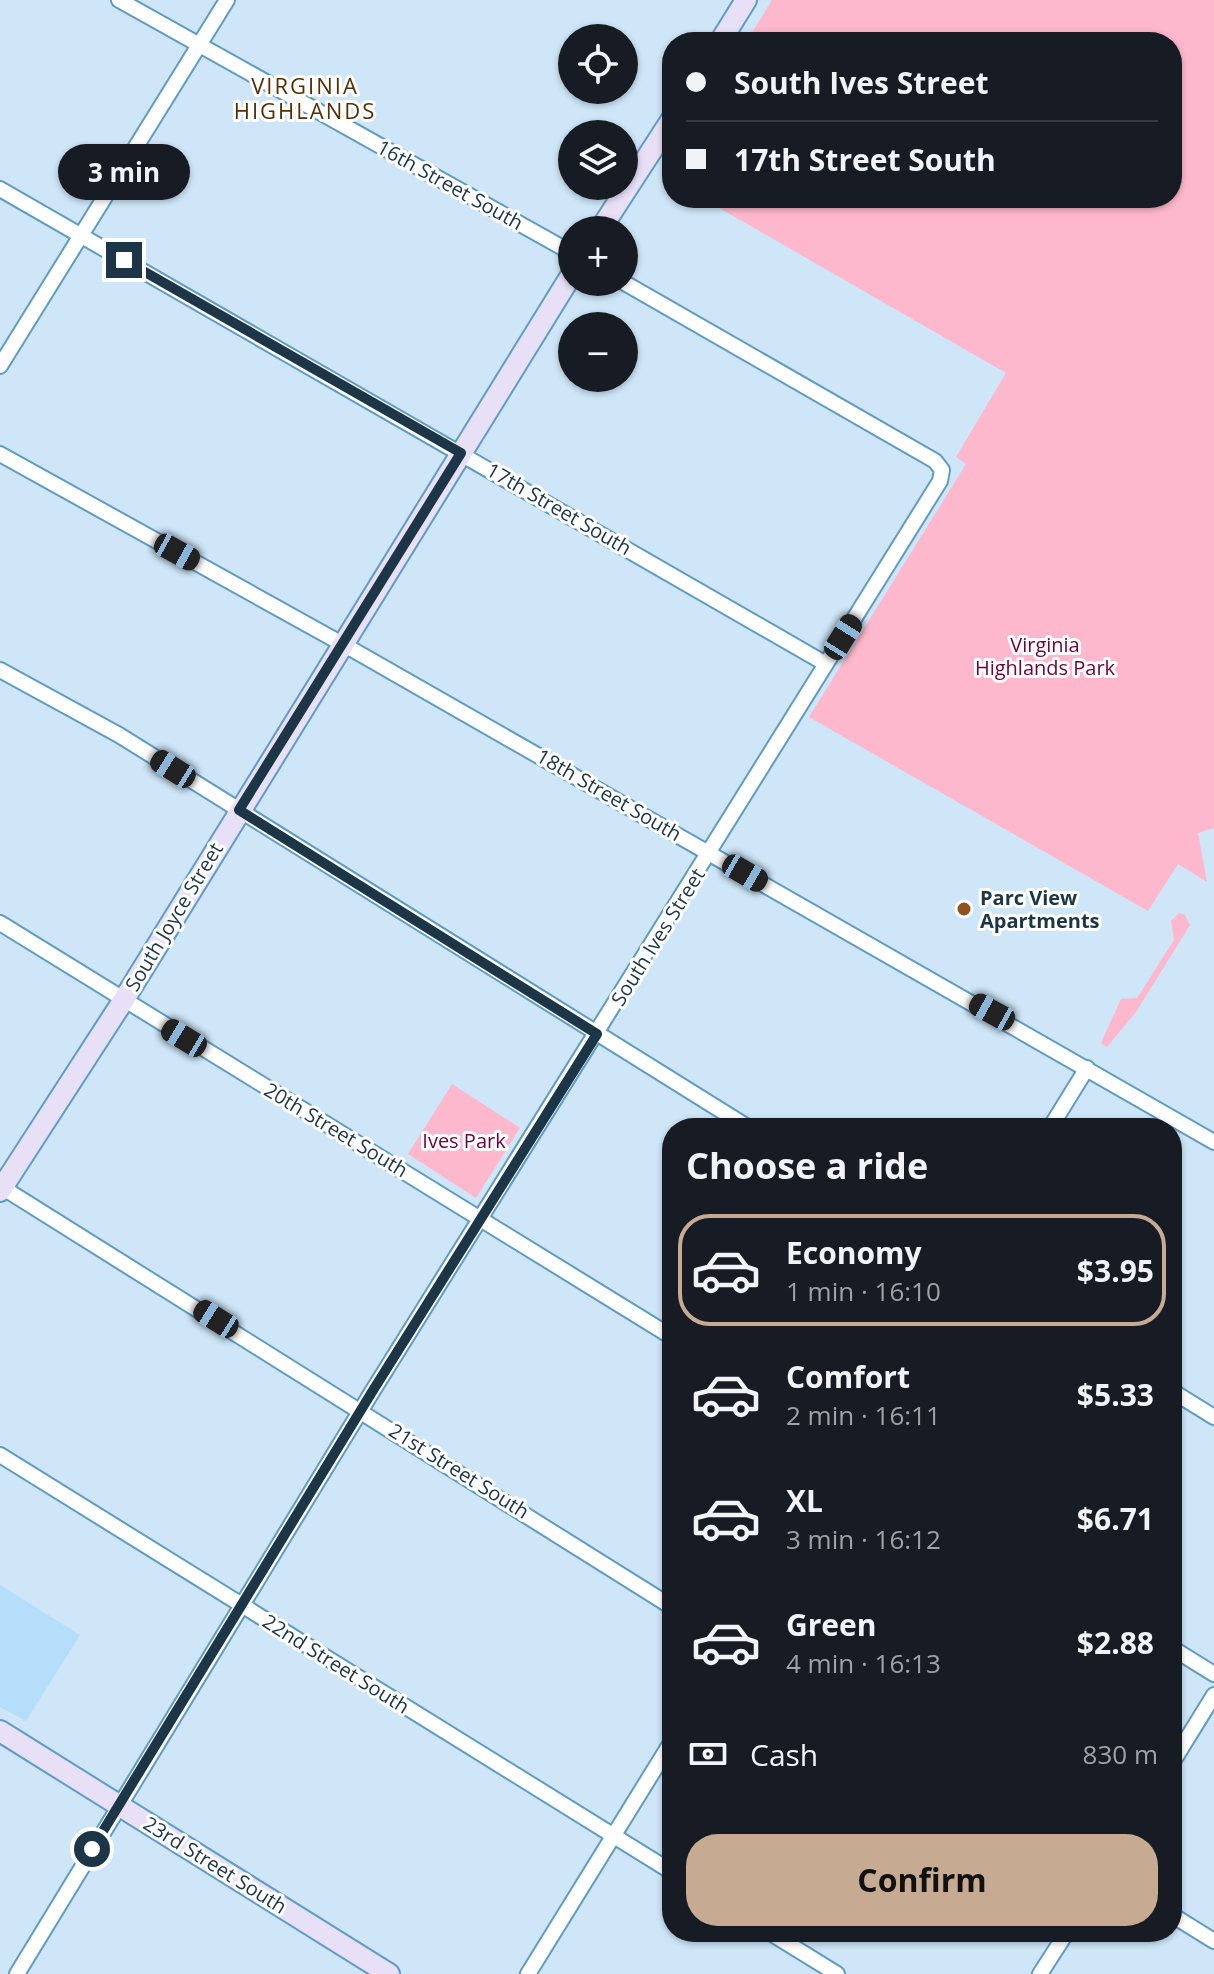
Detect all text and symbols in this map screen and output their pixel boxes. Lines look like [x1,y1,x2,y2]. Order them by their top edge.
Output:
map controls [558,24,638,392]
button: locate [558,24,638,104]
text: South Ives Street [734,62,988,103]
district label: VIRGINIA HIGHLANDS [234,70,376,125]
button: layers [558,120,638,200]
street label: 16th Street South [372,133,528,236]
text: 17th Street South [734,139,996,180]
callout: 3 min [58,144,190,200]
text: 3 min [88,154,160,190]
button: + [558,216,638,296]
route end [106,242,142,278]
button: − [558,312,638,392]
street label: 17th Street South [482,456,637,561]
car [150,530,204,574]
car [820,610,866,664]
park label: Virginia Highlands Park [975,631,1116,681]
street label: 18th Street South [532,742,687,847]
car [146,746,200,792]
street label: South Joyce Street [118,837,229,996]
car [718,851,772,895]
street label: South Ives Street [604,863,711,1011]
place label: Parc View Apartments [980,884,1100,934]
marker: Parc View Apartments [955,900,973,918]
car [965,990,1019,1034]
car [157,1015,211,1061]
street label: 20th Street South [259,1076,413,1183]
park label: Ives Park [422,1127,506,1154]
text: Choose a ride [686,1141,928,1190]
text: Economy [786,1232,922,1273]
icon: car [690,1234,762,1306]
text: $3.95 [1077,1250,1154,1291]
text: 1 min · 16:10 [786,1273,941,1309]
car [189,1296,243,1342]
text: Comfort [786,1356,910,1397]
icon: car [690,1358,762,1430]
text: $5.33 [1077,1374,1154,1415]
text: 2 min · 16:11 [786,1397,941,1433]
street label: 21st Street South [384,1417,534,1525]
text: XL [786,1480,823,1521]
icon: car [690,1482,762,1554]
text: $6.71 [1077,1498,1154,1539]
text: 3 min · 16:12 [786,1521,941,1557]
text: Green [786,1604,877,1645]
icon: car [690,1606,762,1678]
street label: 22nd Street South [258,1608,415,1720]
text: $2.88 [1077,1622,1154,1663]
text: 4 min · 16:13 [786,1645,941,1681]
icon: cash [686,1732,730,1776]
text: Cash [750,1734,818,1775]
text: 830 m [1083,1736,1158,1772]
street label: 23rd Street South [138,1810,292,1920]
route start [74,1831,110,1867]
button: Confirm [686,1834,1158,1926]

